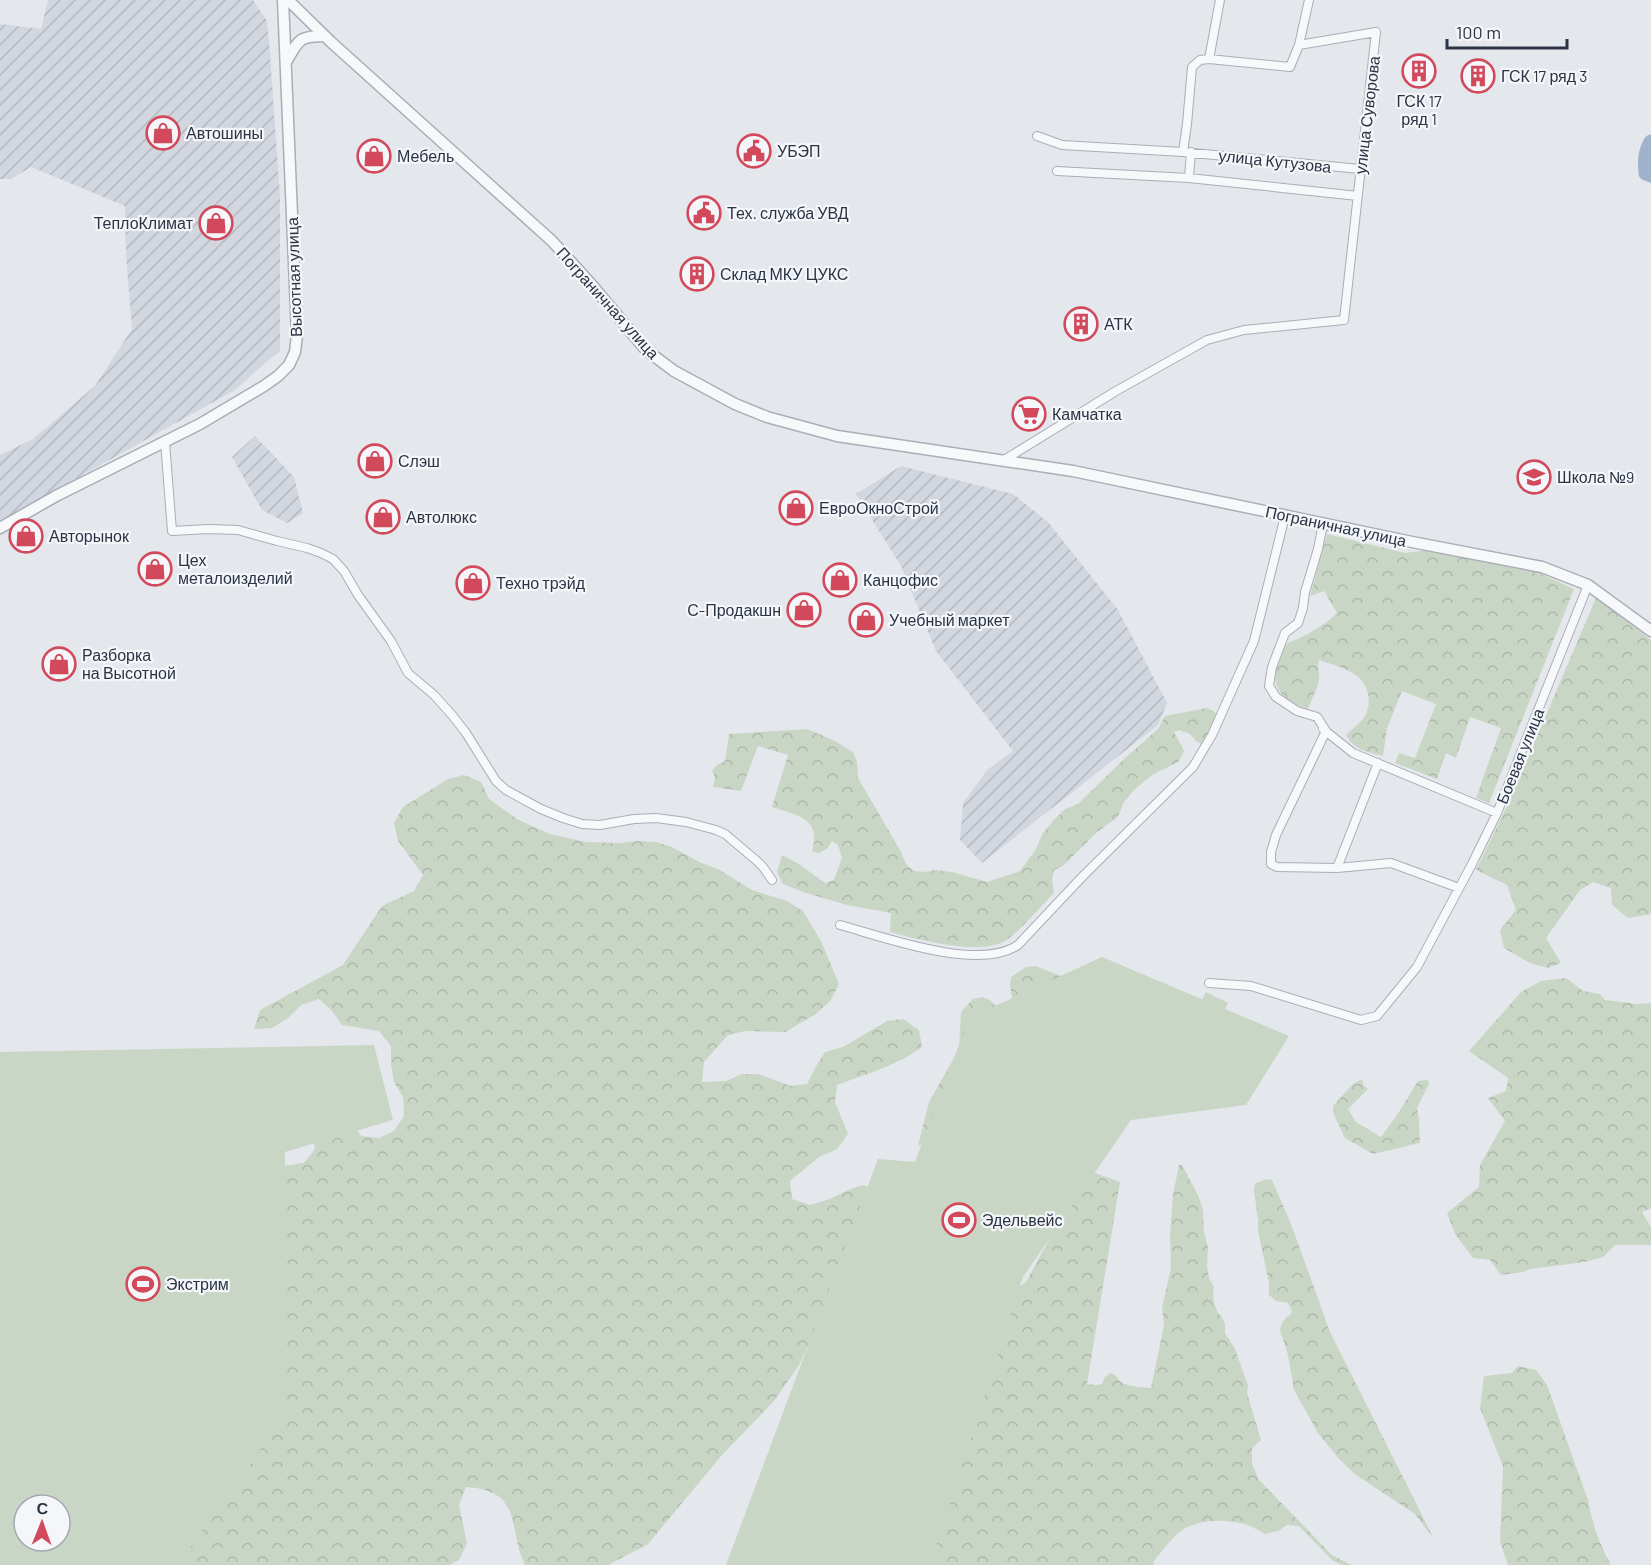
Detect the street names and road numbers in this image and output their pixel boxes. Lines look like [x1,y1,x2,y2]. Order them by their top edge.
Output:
street label: улица Суворова [1350,55,1383,175]
street label: улица Кутузова [1218,145,1332,176]
street label: Высотная улица [282,217,305,337]
street label: Пограничная улица [553,243,664,362]
street label: Пограничная улица [1264,501,1408,550]
street label: Боевая улица [1492,705,1547,806]

